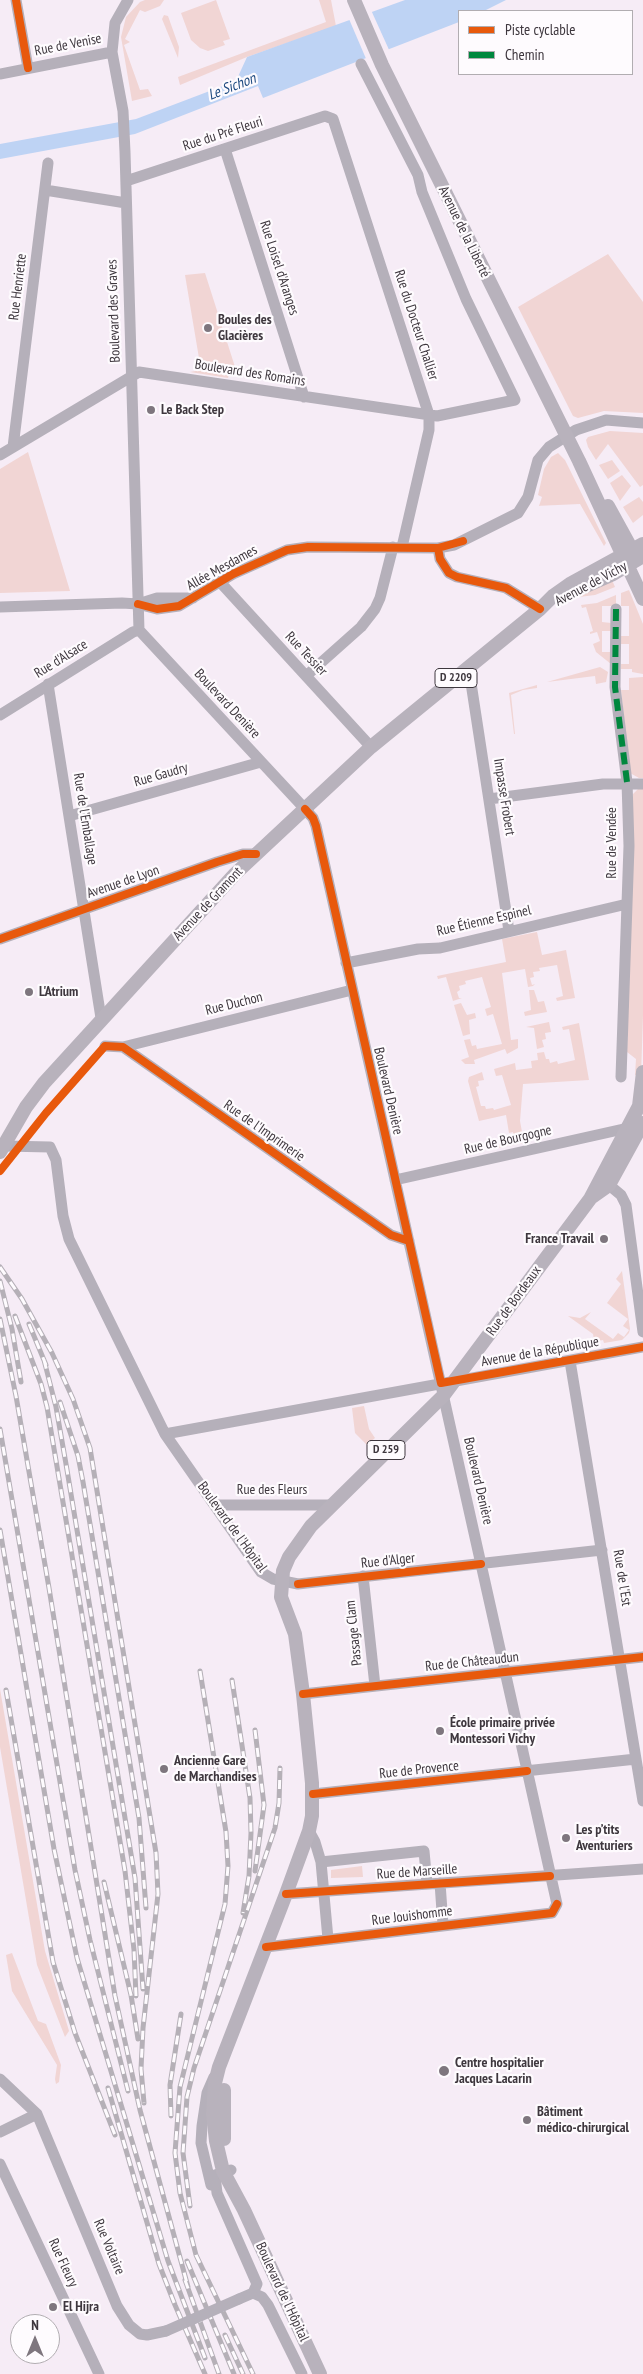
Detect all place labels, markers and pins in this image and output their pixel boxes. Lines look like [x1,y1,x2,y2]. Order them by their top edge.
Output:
place label: Boules des Glacières [218,312,272,344]
marker: Boules des Glacières [202,322,214,334]
place label: Le Back Step [161,402,224,418]
marker: Le Back Step [145,404,157,416]
place label: L'Atrium [39,984,78,1000]
marker: L'Atrium [23,986,35,998]
place label: France Travail [525,1231,594,1247]
marker: France Travail [598,1233,610,1245]
place label: École primaire privée Montessori Vichy [450,1715,555,1748]
marker: École primaire privée Montessori Vichy [434,1725,446,1737]
place label: Ancienne Gare de Marchandises [174,1753,257,1785]
marker: Ancienne Gare de Marchandises [158,1763,170,1775]
place label: Les p’tits Aventuriers [576,1822,633,1854]
marker: Les p’tits Aventuriers [560,1832,572,1844]
place label: Centre hospitalier Jacques Lacarin [455,2055,544,2088]
marker: Centre hospitalier Jacques Lacarin [437,2064,451,2078]
place label: Bâtiment médico-chirurgical [537,2104,629,2136]
marker: Bâtiment médico-chirurgical [521,2114,533,2126]
place label: El Hijra [63,2299,99,2315]
marker: El Hijra [47,2301,59,2313]

